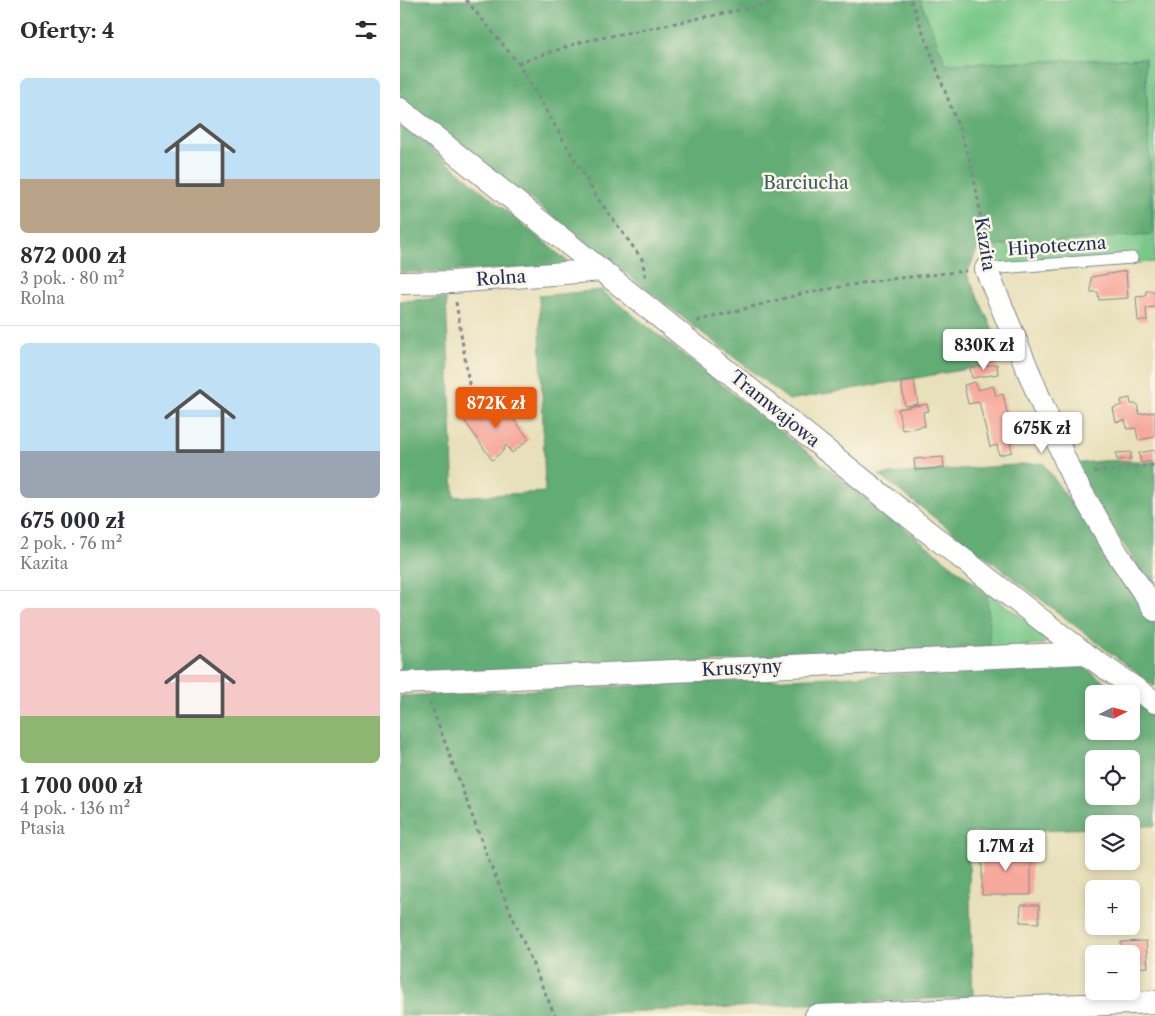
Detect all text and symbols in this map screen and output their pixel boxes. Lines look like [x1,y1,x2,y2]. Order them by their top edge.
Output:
icon: filters [352,16,380,44]
text: Oferty: 4 [20,18,114,43]
icon: home [155,110,245,200]
park label: Barciucha [763,172,849,194]
street label: Kazita [970,216,1000,273]
street label: Hipoteczna [1007,232,1108,260]
text: 872 000 zł [20,243,126,268]
street label: Rolna [475,265,527,291]
text: 3 pok. · 80 m² [20,268,125,288]
text: Rolna [20,288,65,308]
pin: 830K zł [938,328,1030,371]
text: 830K zł [954,335,1014,355]
street label: Tramwajowa [726,366,825,452]
icon: home [155,376,245,466]
pin: 872K zł [450,386,542,429]
text: 872K zł [467,393,525,413]
pin: 675K zł [996,412,1088,454]
text: 675K zł [1013,418,1071,438]
text: 675 000 zł [20,508,125,533]
text: 2 pok. · 76 m² [20,533,122,553]
text: Kazita [20,553,68,573]
icon: home [155,641,245,731]
street label: Kruszyny [701,655,784,681]
north arrow [1085,685,1140,740]
map controls [1085,685,1140,1000]
button: locate [1085,750,1140,805]
text: 1 700 000 zł [20,773,142,798]
text: 4 pok. · 136 m² [20,798,130,818]
button: layers [1085,815,1140,870]
text: Ptasia [20,818,65,838]
pin: 1.7M zł [960,830,1052,872]
text: 1.7M zł [978,836,1034,856]
button: + [1085,880,1140,935]
button: − [1085,945,1140,1000]

